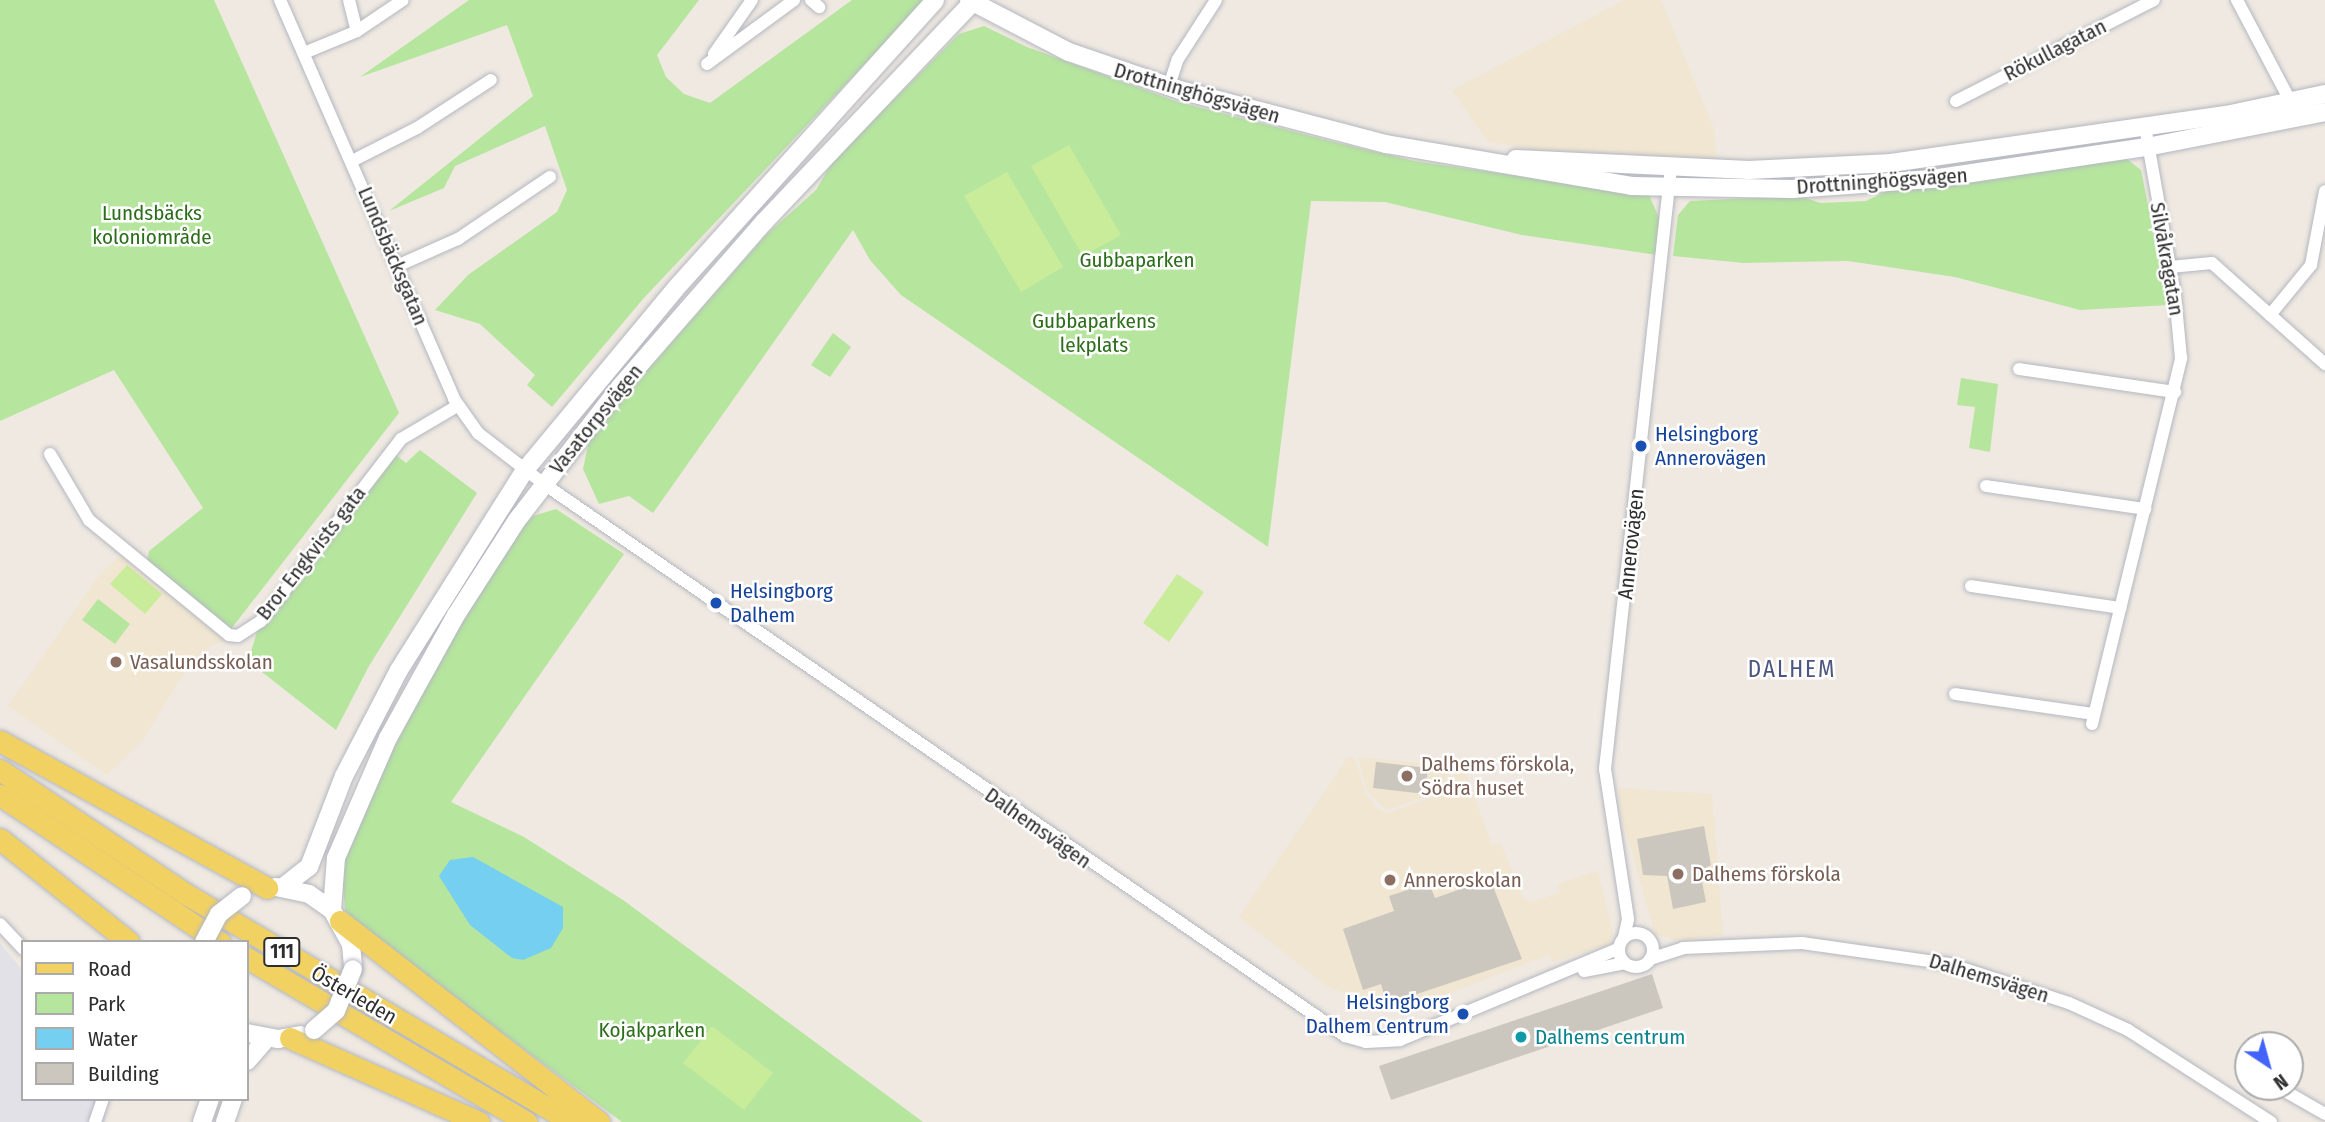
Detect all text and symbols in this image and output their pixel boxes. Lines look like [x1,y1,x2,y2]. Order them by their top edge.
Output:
street label: Rökullagatan [2000,13,2110,87]
street label: Drottninghögsvägen [1111,57,1283,129]
street label: Drottninghögsvägen [1796,162,1968,200]
street label: Lundsbäcksgatan [352,183,434,329]
park label: Lundsbäcks koloniområde [92,200,212,250]
street label: Silvåkragatan [2145,200,2189,318]
park label: Gubbaparken [1079,247,1195,273]
park label: Gubbaparkens lekplats [1032,308,1156,358]
street label: Vasatorpsvägen [544,359,648,479]
place label: Helsingborg Annerovägen [1655,421,1766,471]
marker: Helsingborg Annerovägen [1633,438,1649,454]
street label: Bror Engkvists gata [251,481,371,625]
street label: Annerovägen [1613,487,1649,601]
place label: Helsingborg Dalhem [730,578,833,628]
marker: Helsingborg Dalhem [708,595,724,611]
place label: Vasalundsskolan [130,649,273,675]
marker: Vasalundsskolan [108,654,124,670]
district label: DALHEM [1749,655,1835,683]
place label: Dalhems förskola, Södra huset [1421,751,1574,801]
marker: Dalhems förskola, Södra huset [1399,768,1415,784]
street label: Dalhemsvägen [980,782,1096,874]
place label: Dalhems förskola [1692,861,1841,887]
marker: Dalhems förskola [1670,866,1686,882]
place label: Anneroskolan [1404,867,1522,893]
marker: Anneroskolan [1382,872,1398,888]
road number: 111 [263,936,301,968]
legend [21,940,248,1101]
street label: Dalhemsvägen [1926,948,2052,1008]
text: Road [88,956,132,982]
street label: Österleden [307,960,401,1030]
place label: Helsingborg Dalhem Centrum [1306,989,1449,1039]
text: Park [88,991,125,1017]
marker: Helsingborg Dalhem Centrum [1455,1006,1471,1022]
park label: Kojakparken [599,1017,705,1043]
place label: Dalhems centrum [1535,1024,1685,1050]
text: Water [88,1026,138,1052]
marker: Dalhems centrum [1513,1029,1529,1045]
north arrow [2234,1031,2304,1101]
text: Building [88,1061,159,1087]
text: N [2269,1069,2292,1094]

